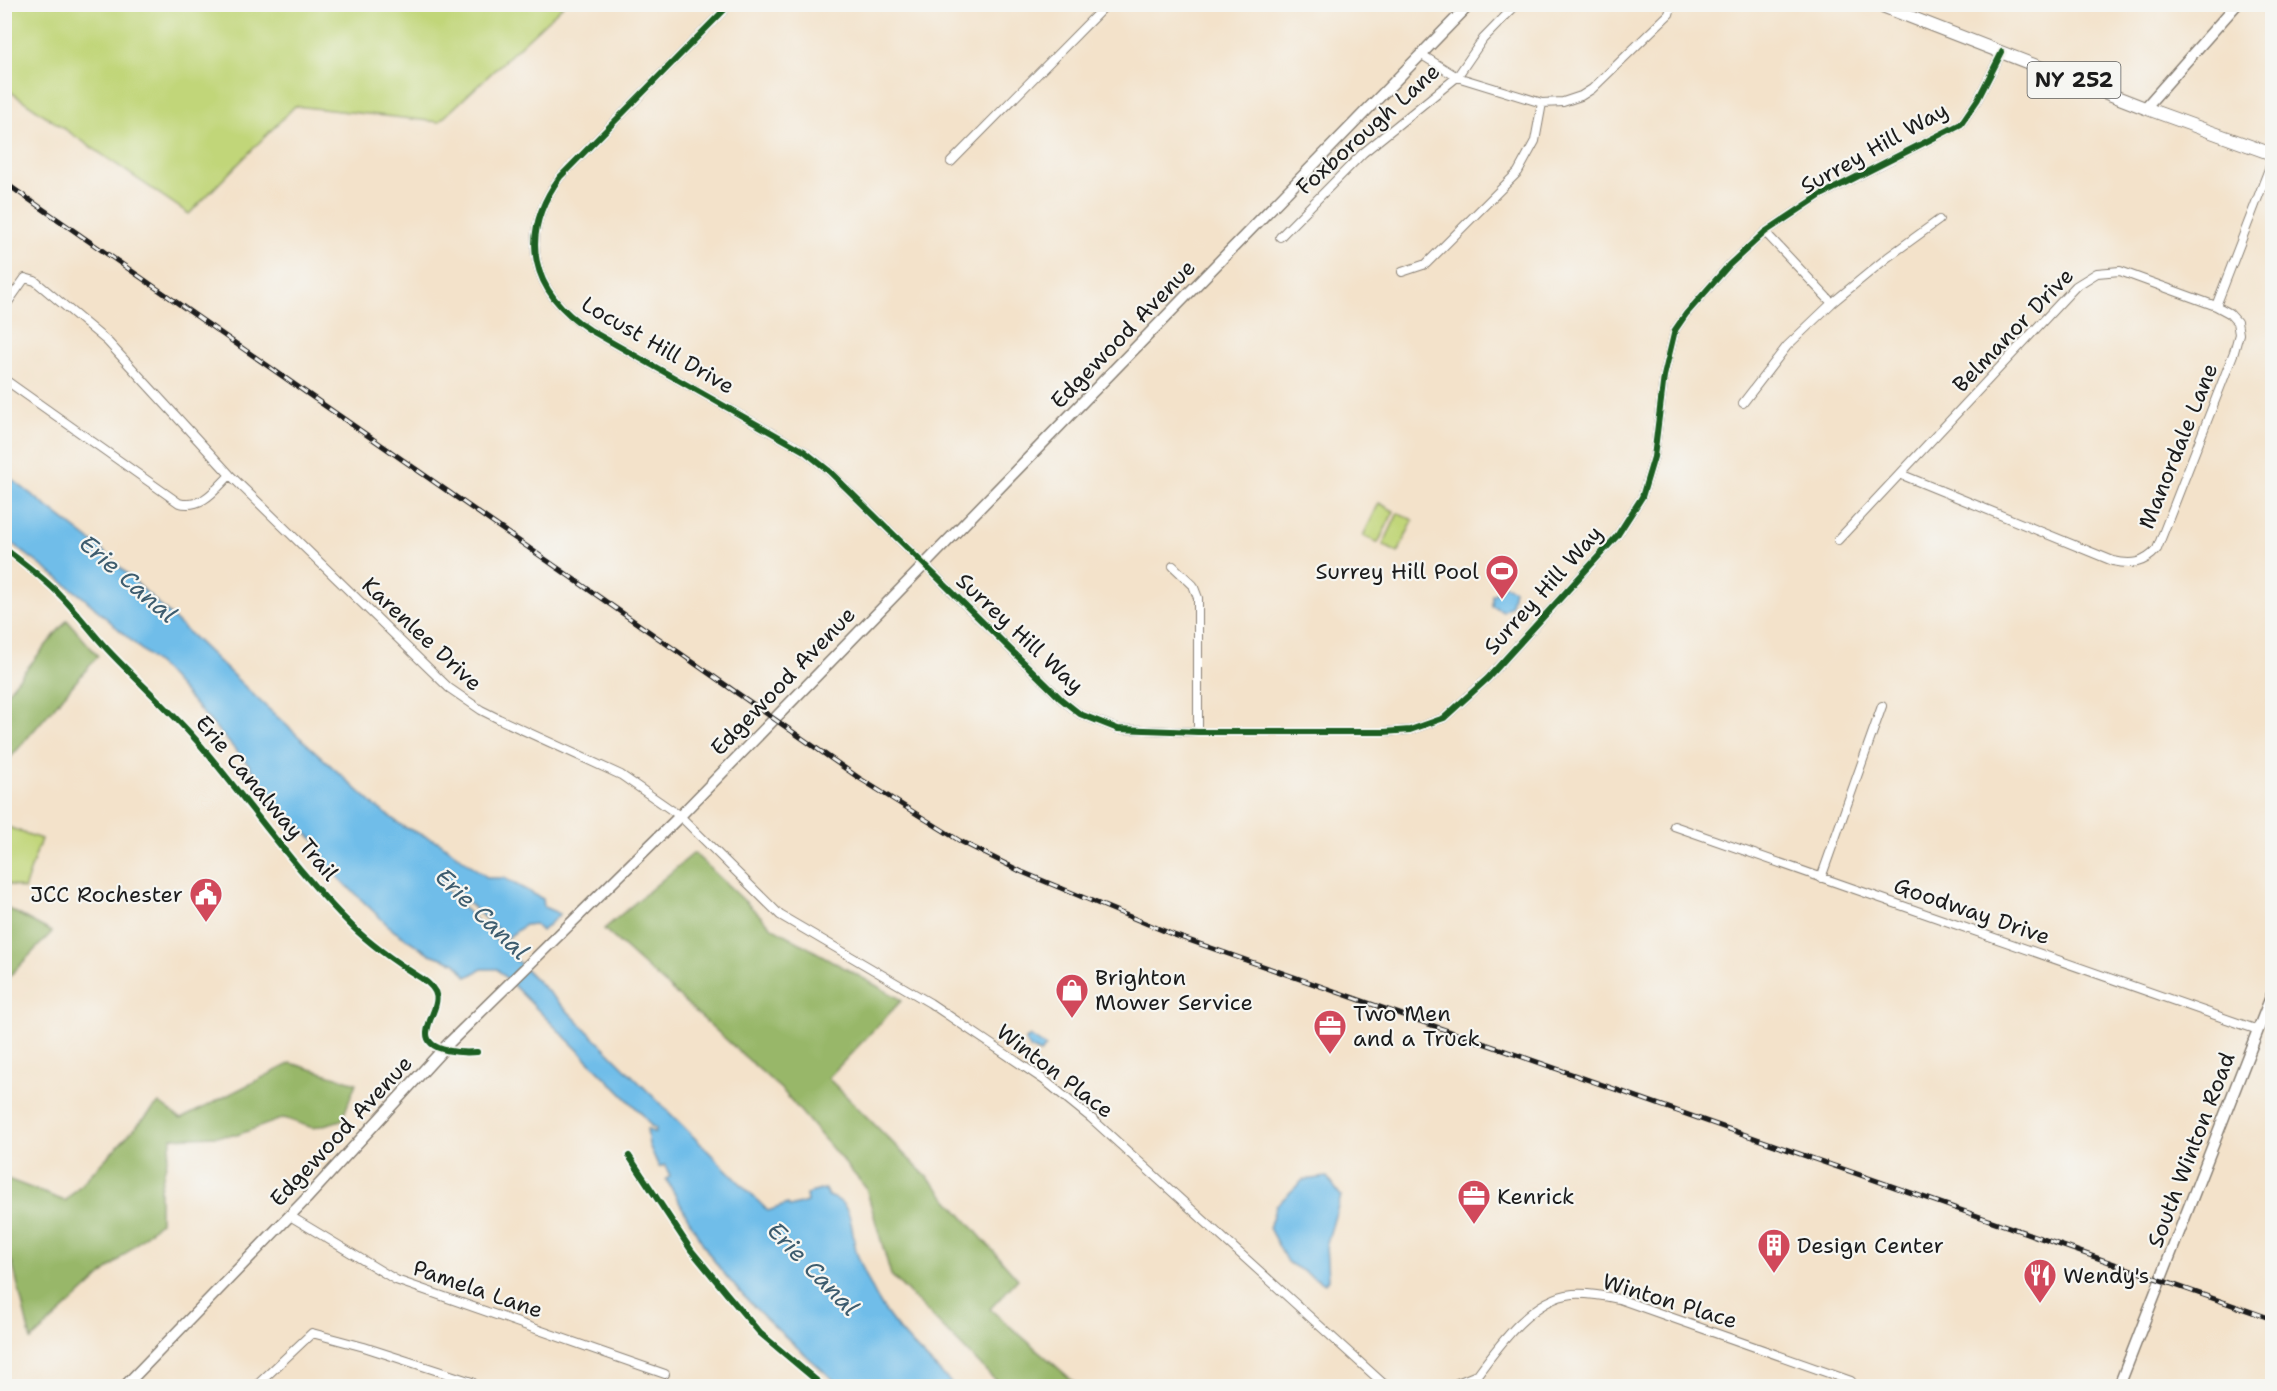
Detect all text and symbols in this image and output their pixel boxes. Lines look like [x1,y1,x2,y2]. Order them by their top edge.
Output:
street label: Foxborough Lane [1290,57,1446,201]
road number: NY 252 [2028,62,2120,98]
street label: Surrey Hill Way [1795,95,1953,201]
street label: Edgewood Avenue [1044,253,1202,415]
street label: Belmanor Drive [1946,261,2080,399]
street label: Locust Hill Drive [576,289,740,401]
street label: Manordale Lane [2132,359,2224,533]
street label: Surrey Hill Way [1477,519,1609,661]
water label: Erie Canal [72,528,184,630]
sports icon: Surrey Hill Pool [1484,553,1520,600]
place label: Surrey Hill Pool [1316,557,1479,586]
street label: Surrey Hill Way [950,566,1090,700]
street label: Karenlee Drive [356,571,488,697]
street label: Edgewood Avenue [704,600,862,762]
street label: Erie Canalway Trail [189,709,345,887]
water label: Erie Canal [428,861,536,967]
street label: Goodway Drive [1890,871,2054,951]
public building icon: JCC Rochester [188,876,224,923]
place label: JCC Rochester [30,880,183,909]
place label: Brighton Mower Service [1095,963,1253,1017]
shop icon: Brighton Mower Service [1054,972,1090,1019]
place label: Two Men and a Truck [1353,999,1480,1053]
office icon: Two Men and a Truck [1312,1008,1348,1055]
street label: Winton Place [991,1017,1119,1125]
street label: South Winton Road [2140,1048,2242,1252]
street label: Edgewood Avenue [263,1049,419,1213]
office icon: Kenrick [1456,1178,1492,1225]
place label: Kenrick [1497,1182,1575,1211]
water label: Erie Canal [760,1215,866,1323]
building icon: Design Center [1756,1227,1792,1274]
place label: Design Center [1797,1231,1944,1260]
street label: Pamela Lane [409,1253,547,1325]
restaurant icon: Wendy's [2022,1257,2058,1304]
place label: Wendy's [2063,1261,2150,1290]
street label: Winton Place [1599,1267,1741,1335]

